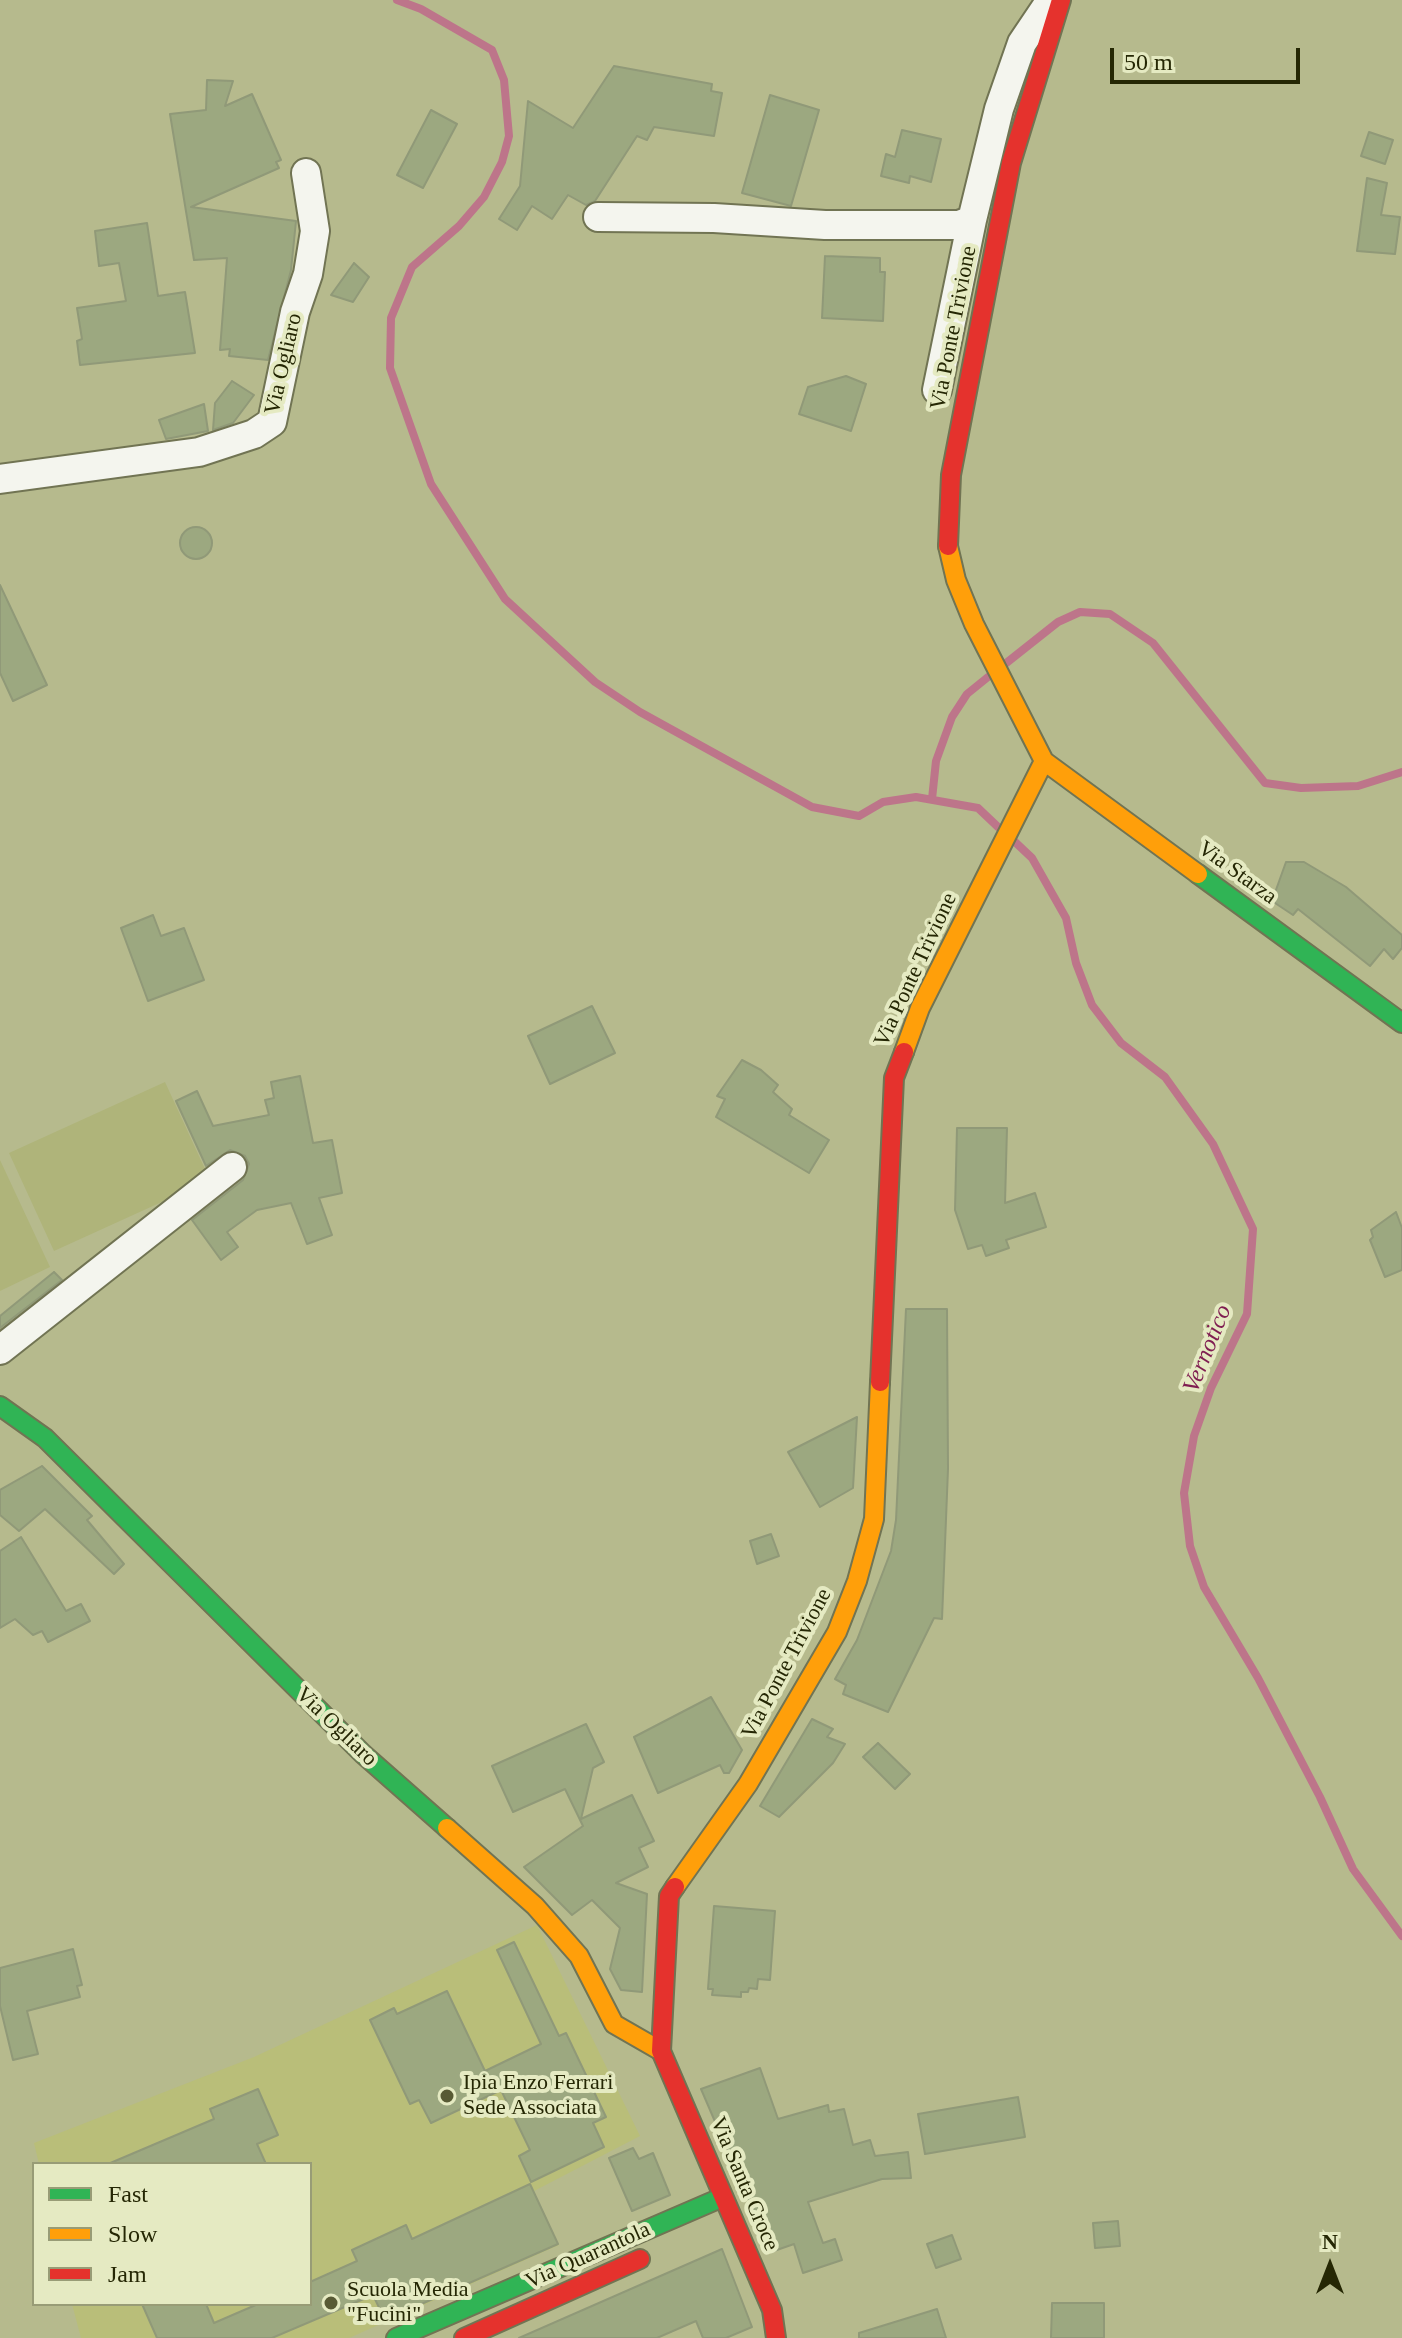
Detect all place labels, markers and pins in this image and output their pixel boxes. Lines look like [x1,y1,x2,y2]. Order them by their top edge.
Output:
place label: Ipia Enzo Ferrari Sede Associata [463,2070,613,2122]
marker: Ipia Enzo Ferrari Sede Associata [438,2087,456,2105]
place label: Scuola Media "Fucini" [347,2277,469,2328]
marker: Scuola Media "Fucini" [322,2294,340,2312]

